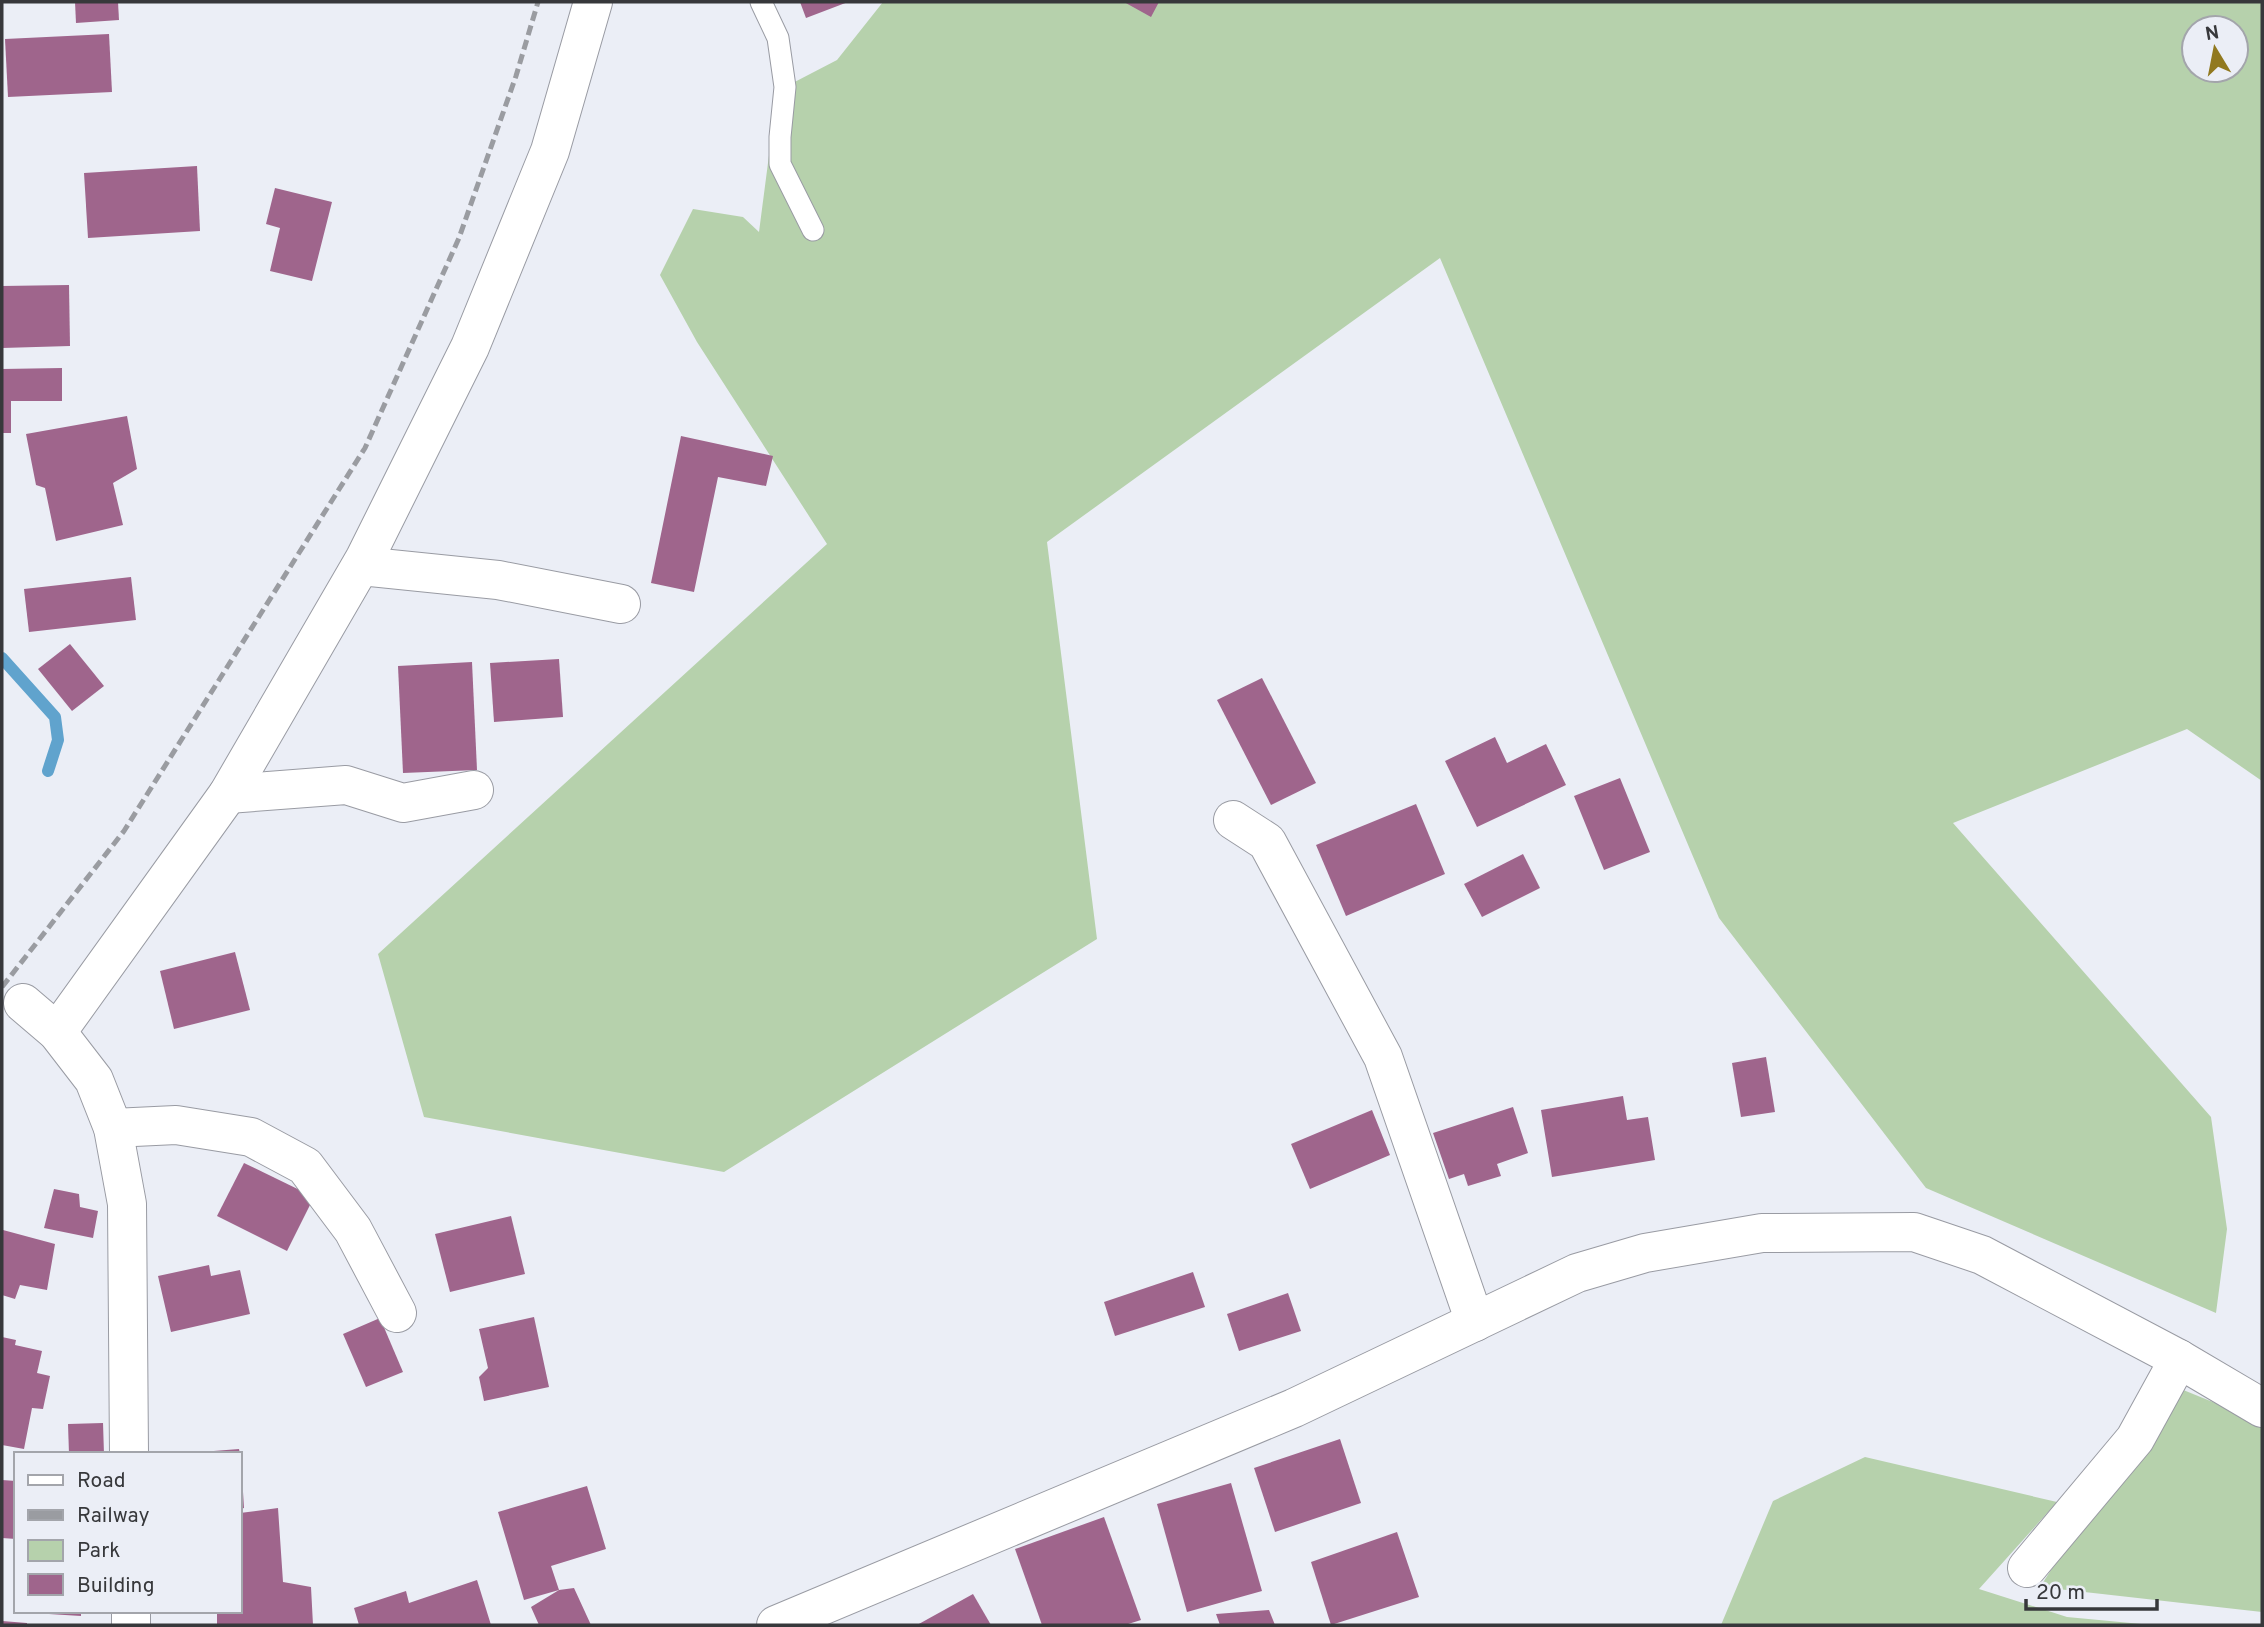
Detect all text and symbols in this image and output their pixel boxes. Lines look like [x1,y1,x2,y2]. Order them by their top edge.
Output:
north arrow [2180,14,2250,84]
text: N [2204,21,2221,47]
legend [14,1452,242,1613]
text: Road [77,1468,126,1495]
text: Railway [77,1503,150,1530]
text: Park [77,1538,120,1565]
scale bar [2026,1568,2157,1612]
text: Building [77,1573,155,1600]
text: 20 m [2036,1580,2085,1607]

